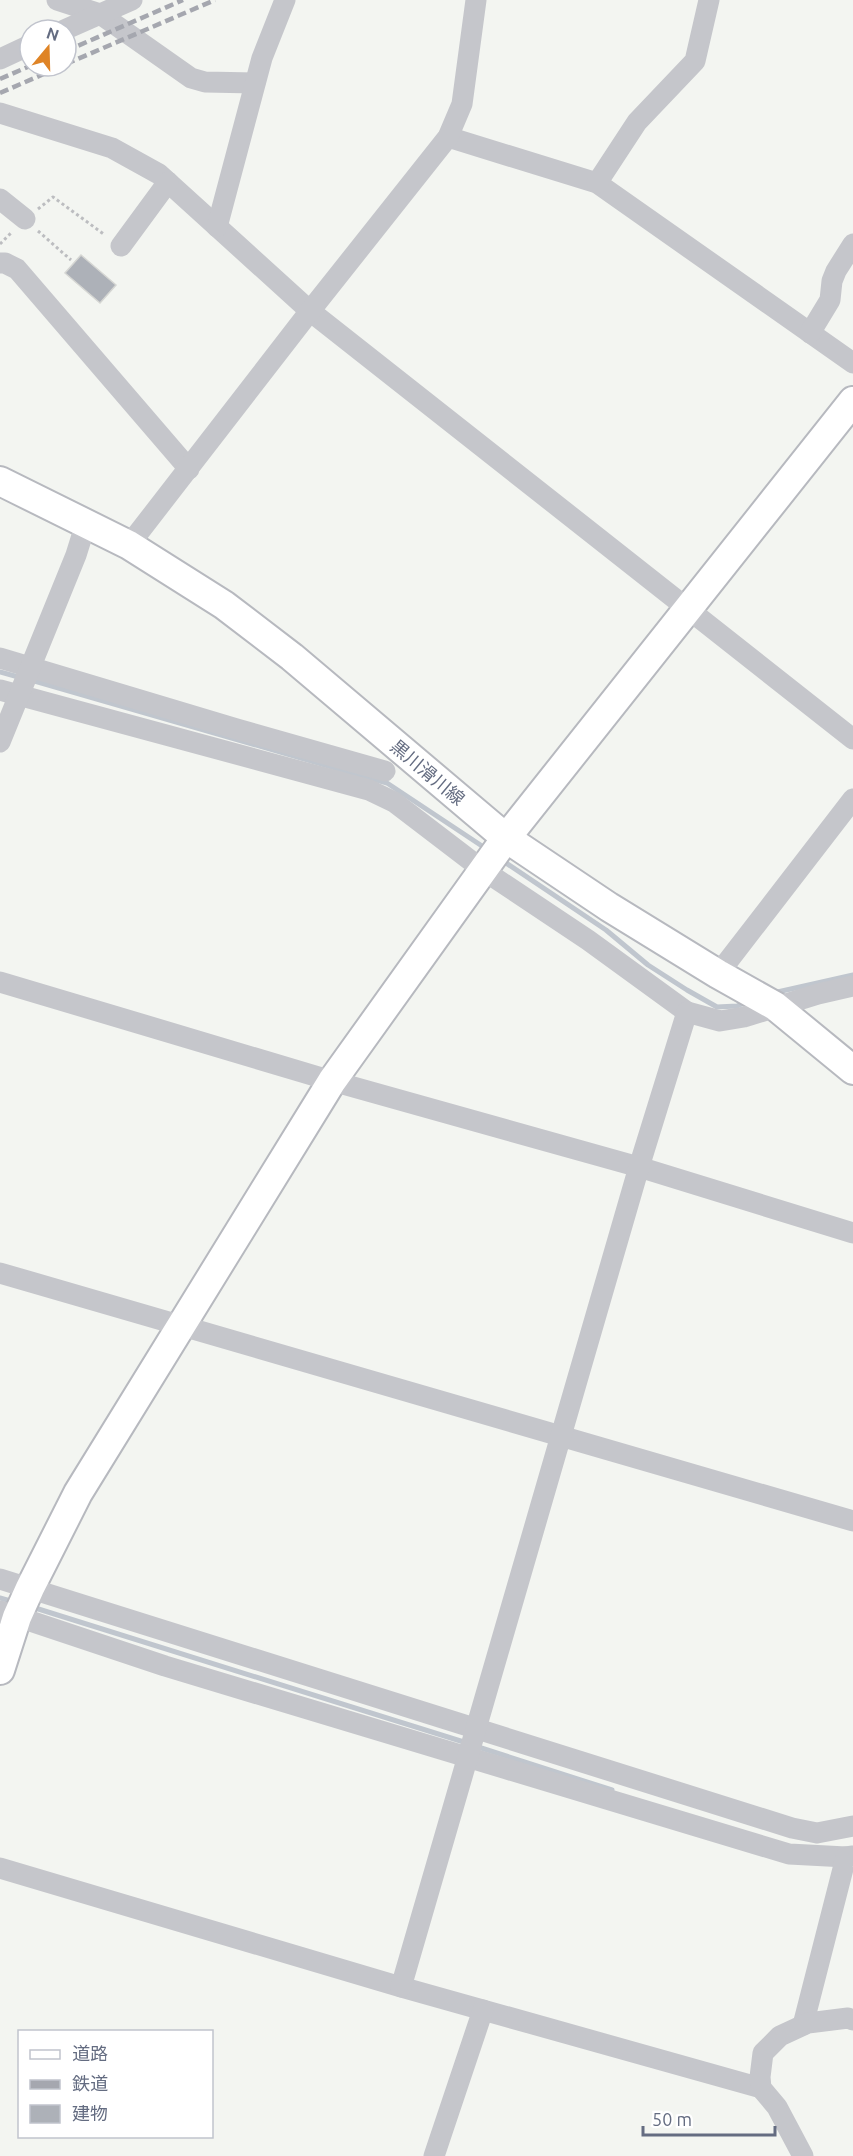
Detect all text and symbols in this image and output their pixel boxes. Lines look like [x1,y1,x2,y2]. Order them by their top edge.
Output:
north arrow [18,18,78,78]
text: N [44,23,61,44]
street label: 黒川滑川線 [387,735,469,809]
legend [18,2030,213,2138]
text: 道路 [72,2043,108,2063]
text: 鉄道 [72,2073,108,2093]
scale bar [643,2099,775,2137]
text: 建物 [72,2103,108,2123]
text: 50 m [652,2109,692,2129]

